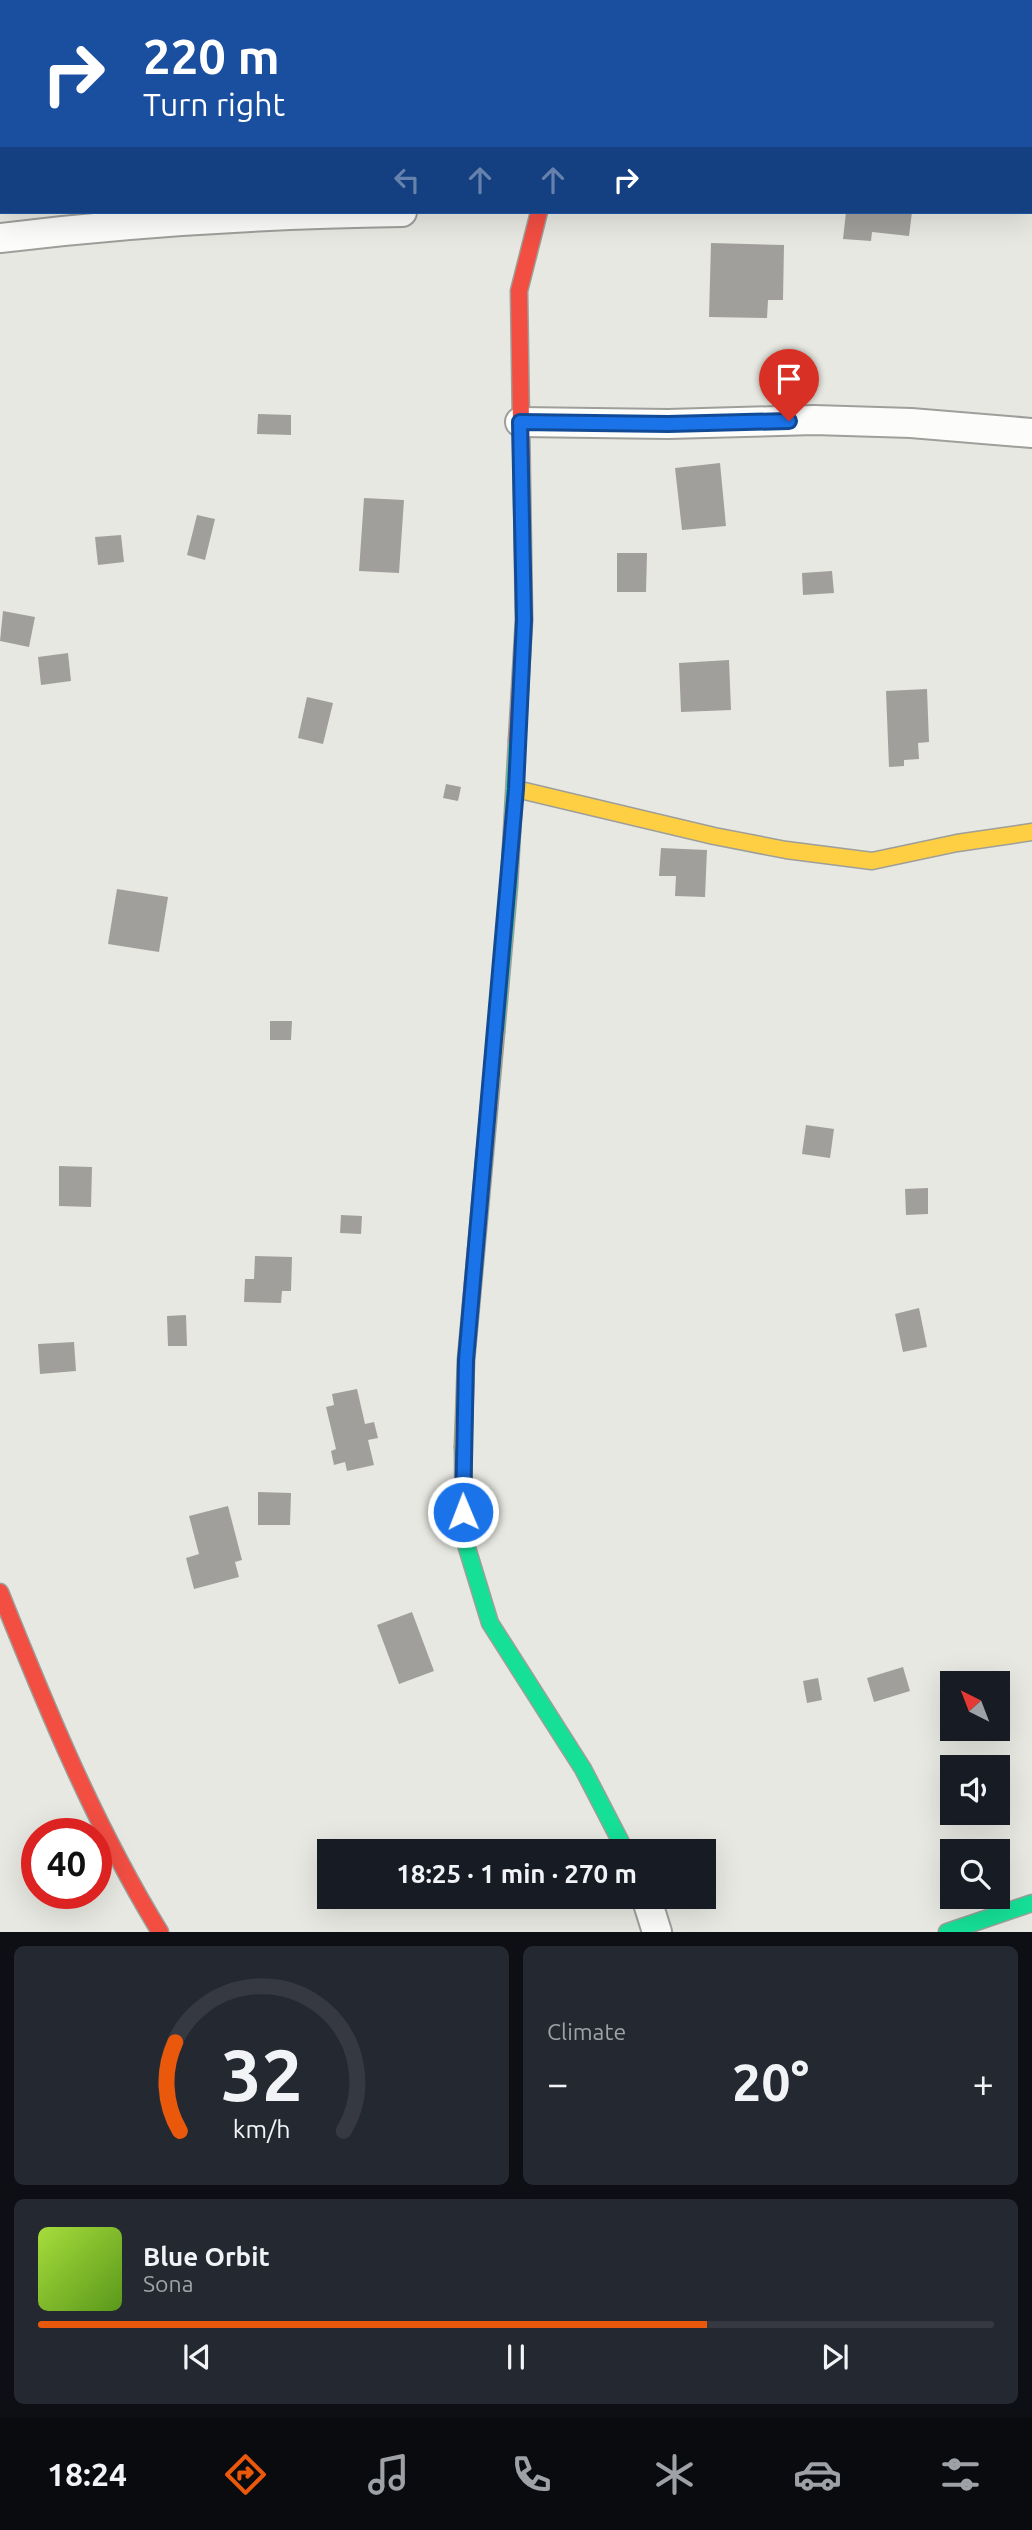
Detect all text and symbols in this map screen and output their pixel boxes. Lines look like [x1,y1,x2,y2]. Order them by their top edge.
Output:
icon: right [28,28,119,119]
text: 220 m [143,28,280,83]
text: Turn right [143,86,285,122]
icon: left [388,161,426,199]
icon: ahead [461,161,499,199]
icon: ahead [534,161,572,199]
icon: right [607,161,645,199]
pin [759,349,819,421]
icon: arrive [770,360,808,398]
position arrow [426,1475,500,1549]
north arrow [940,1671,1010,1741]
map controls [940,1671,1010,1909]
button: sound [940,1755,1010,1825]
speed limit sign: 40 [21,1818,112,1909]
button: search [940,1839,1010,1909]
text: 18:25 · 1 min · 270 m [396,1859,637,1888]
text: Climate [547,2019,626,2044]
text: 32 [220,2034,303,2116]
text: 20° [732,2053,809,2111]
text: − [547,2062,568,2104]
text: + [973,2062,994,2104]
text: km/h [233,2115,290,2143]
text: Blue Orbit [143,2242,270,2271]
text: Sona [143,2271,193,2296]
icon: previous [178,2338,216,2376]
icon: pause [497,2338,535,2376]
icon: next [816,2338,854,2376]
icon: directions [221,2450,270,2499]
icon: music [364,2450,413,2499]
icon: phone [507,2450,556,2499]
icon: climate [650,2450,699,2499]
icon: car [793,2450,842,2499]
icon: filters [936,2450,985,2499]
text: 18:24 [47,2456,127,2492]

